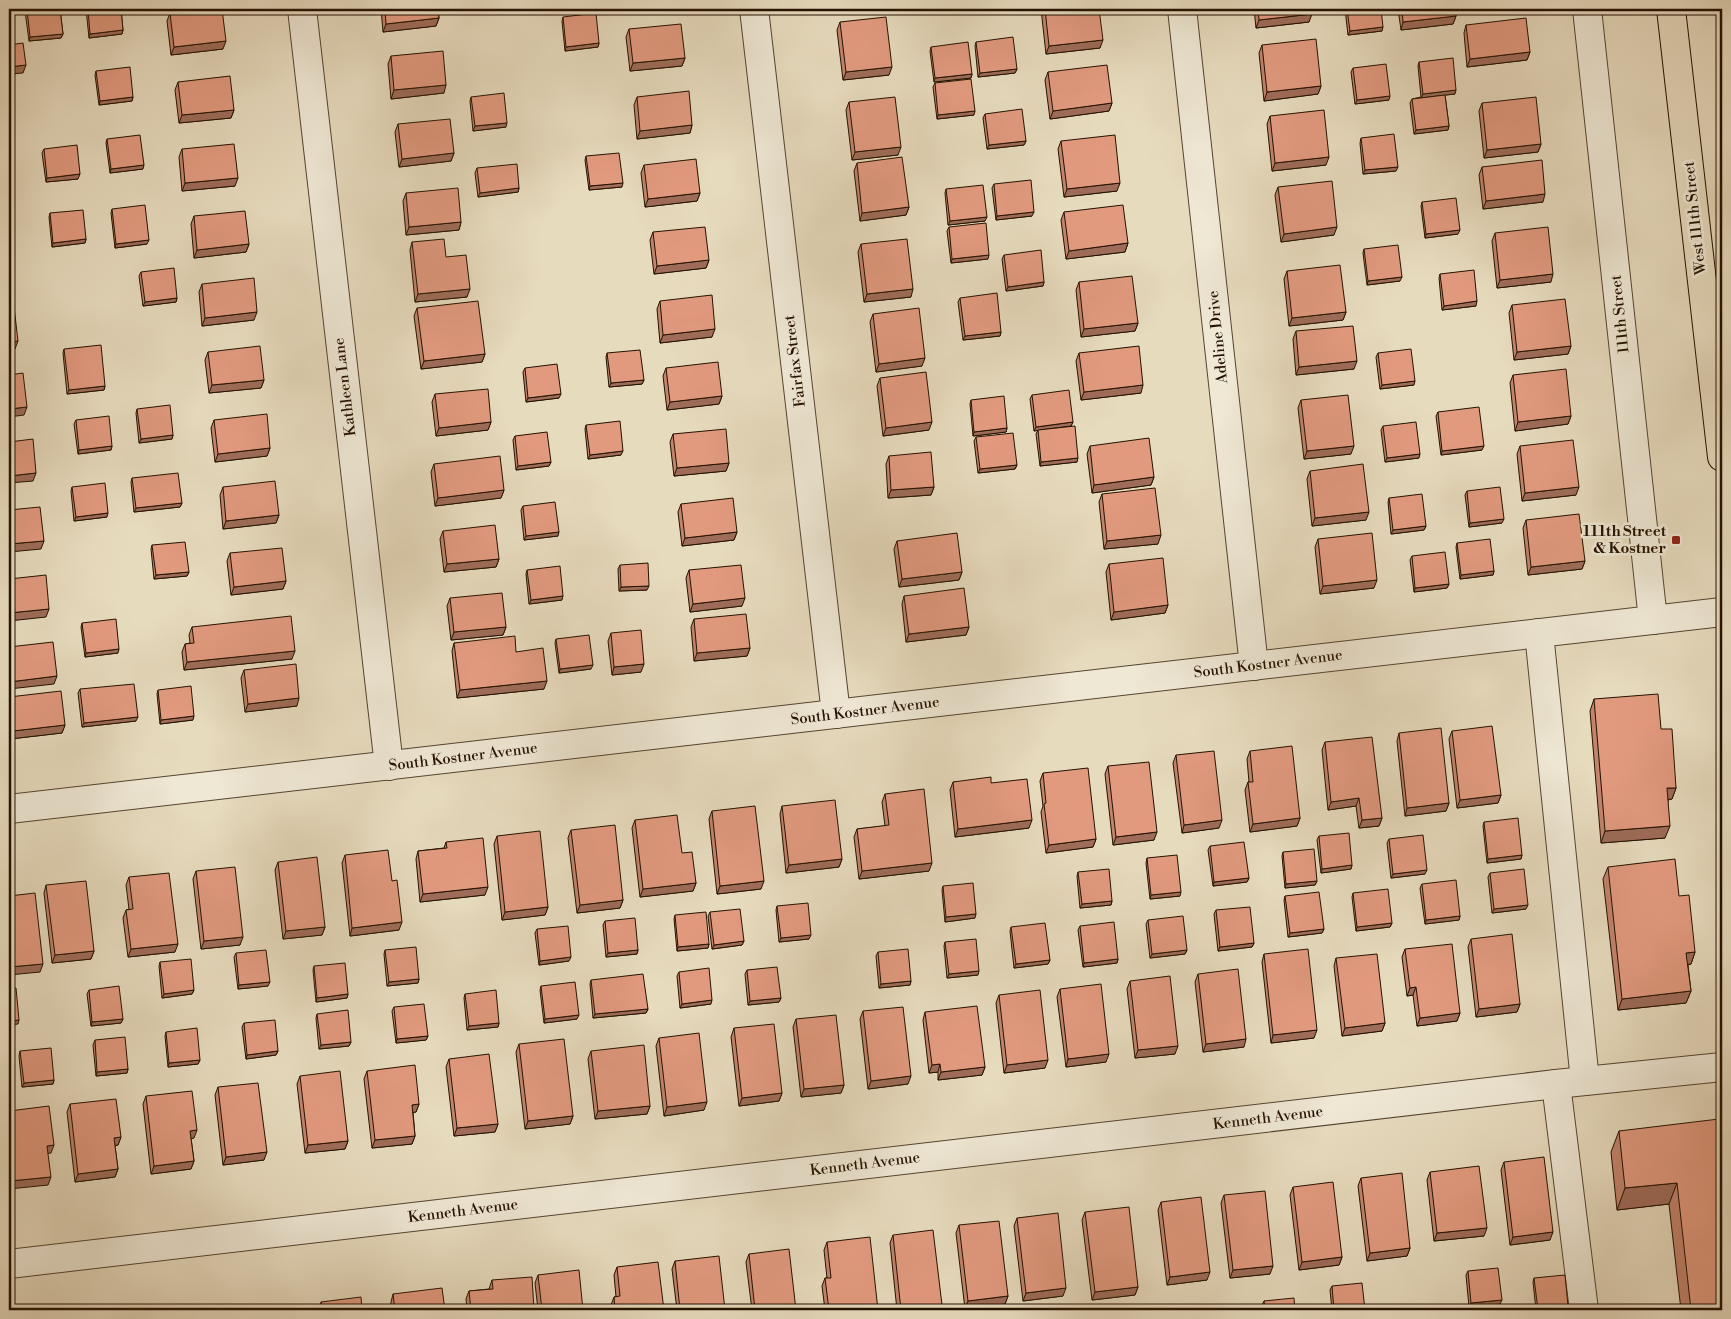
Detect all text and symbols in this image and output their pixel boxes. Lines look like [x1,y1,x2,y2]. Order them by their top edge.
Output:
street label: West 111th Street [1680,160,1711,277]
street label: 111th Street [1606,273,1634,354]
street label: Adeline Drive [1204,290,1232,385]
street label: Fairfax Street [780,313,810,408]
street label: Kathleen Lane [330,337,360,437]
place label: 111th Street & Kostner [1583,522,1667,558]
marker: 111th Street & Kostner [1670,534,1682,546]
street label: South Kostner Avenue [1192,645,1344,683]
street label: South Kostner Avenue [789,692,941,730]
street label: South Kostner Avenue [387,738,539,776]
street label: Kenneth Avenue [1212,1102,1324,1134]
street label: Kenneth Avenue [809,1148,921,1180]
street label: Kenneth Avenue [407,1195,519,1227]

